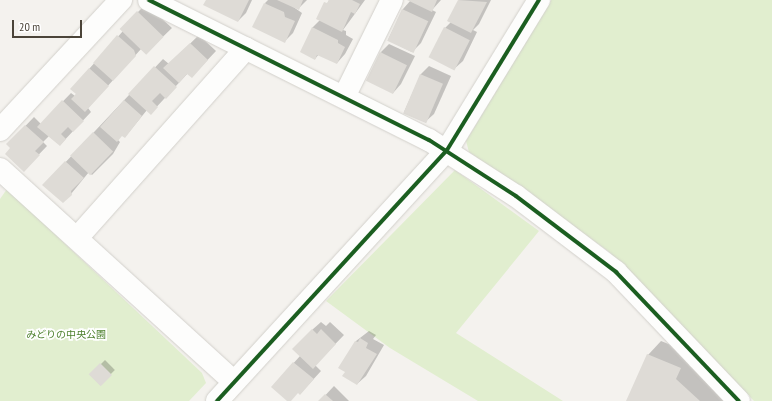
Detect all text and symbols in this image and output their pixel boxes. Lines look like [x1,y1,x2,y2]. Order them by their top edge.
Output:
scale bar [14,12,84,38]
text: 20 m [19,19,40,34]
park label: みどりの中央公園 [26,329,106,341]

